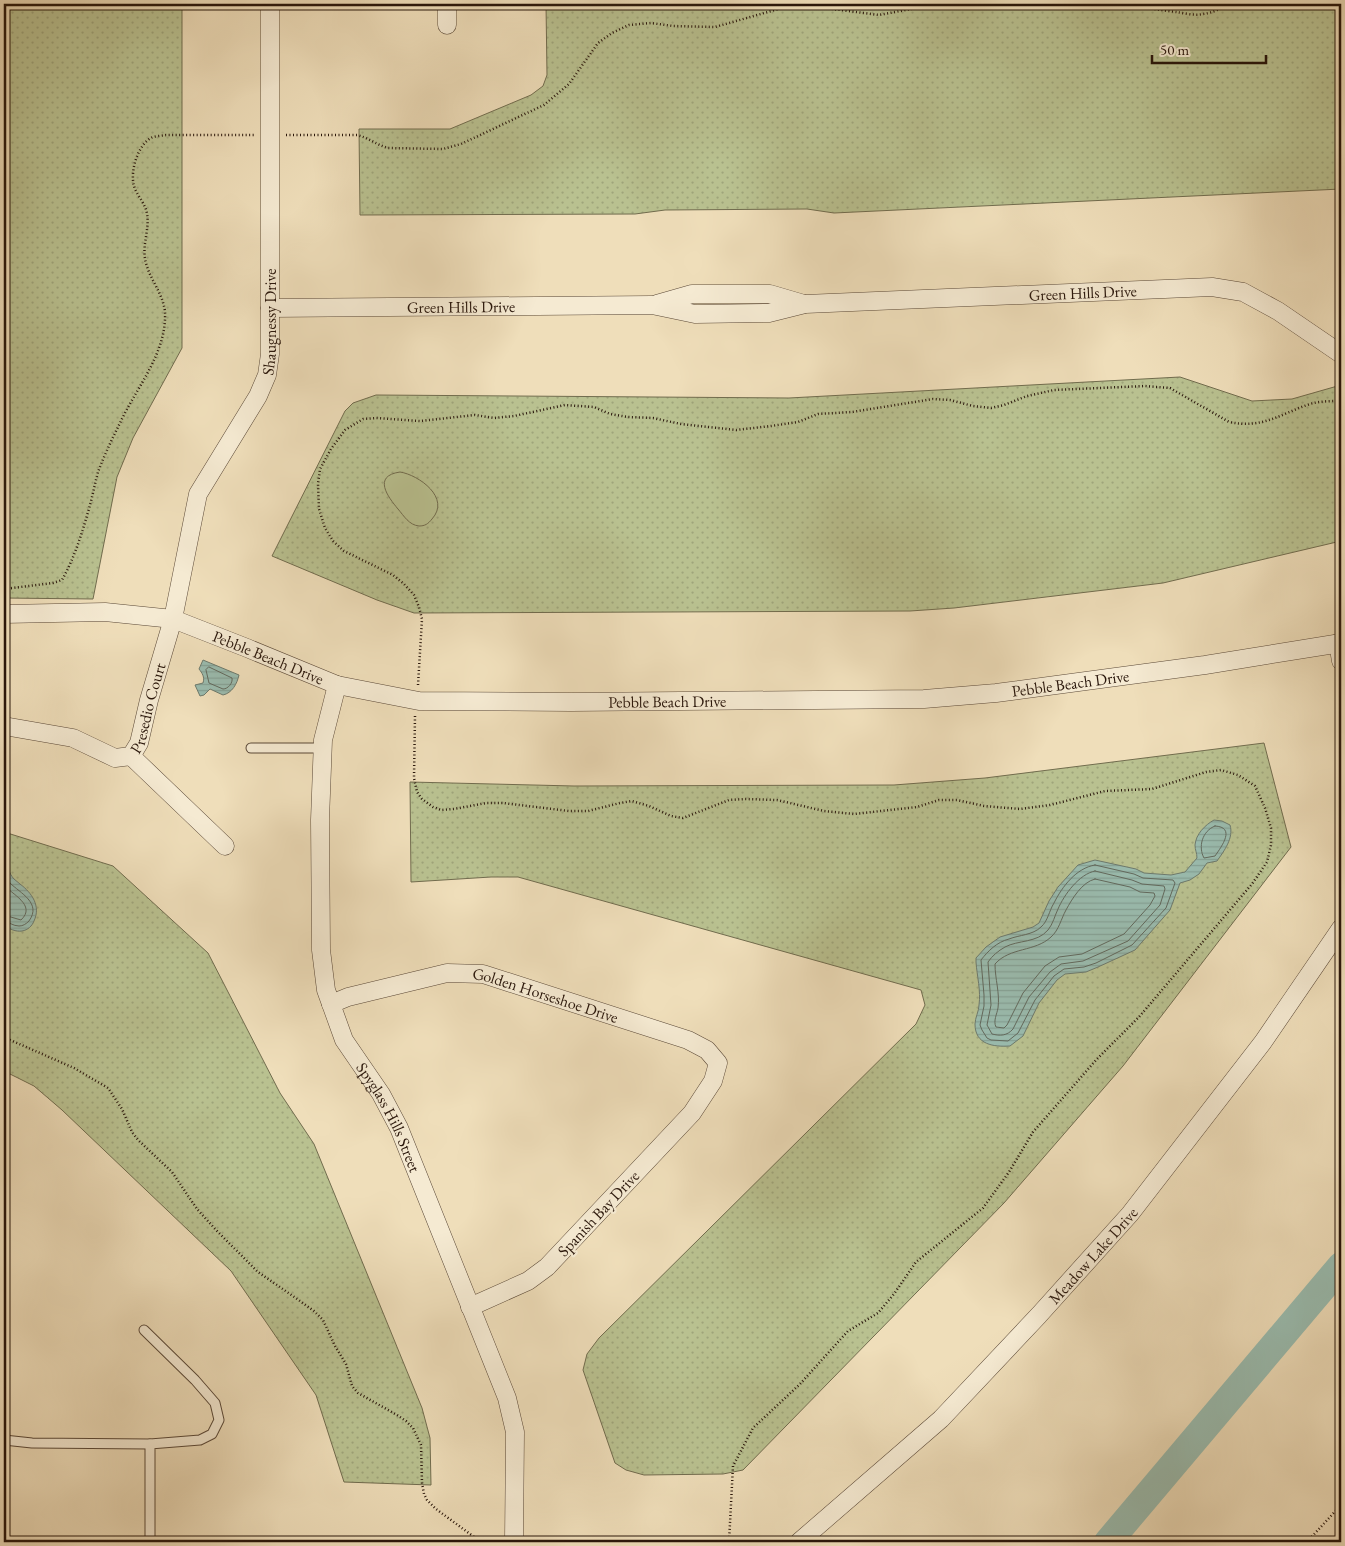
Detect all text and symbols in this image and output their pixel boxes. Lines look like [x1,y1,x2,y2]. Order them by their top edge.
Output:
scale bar [1152,32,1266,64]
text: 50 m [1160,40,1189,59]
street label: Shaugnessy Drive [257,269,281,377]
street label: Green Hills Drive [1028,280,1137,306]
street label: Green Hills Drive [407,296,515,318]
street label: Pebble Beach Drive [210,626,327,689]
street label: Presedio Court [125,660,170,758]
street label: Pebble Beach Drive [1011,665,1130,702]
street label: Pebble Beach Drive [608,691,726,713]
street label: Golden Horseshoe Drive [472,964,621,1028]
street label: Spyglass Hills Street [351,1058,426,1175]
street label: Spanish Bay Drive [553,1166,644,1261]
street label: Meadow Lake Drive [1044,1203,1142,1309]

